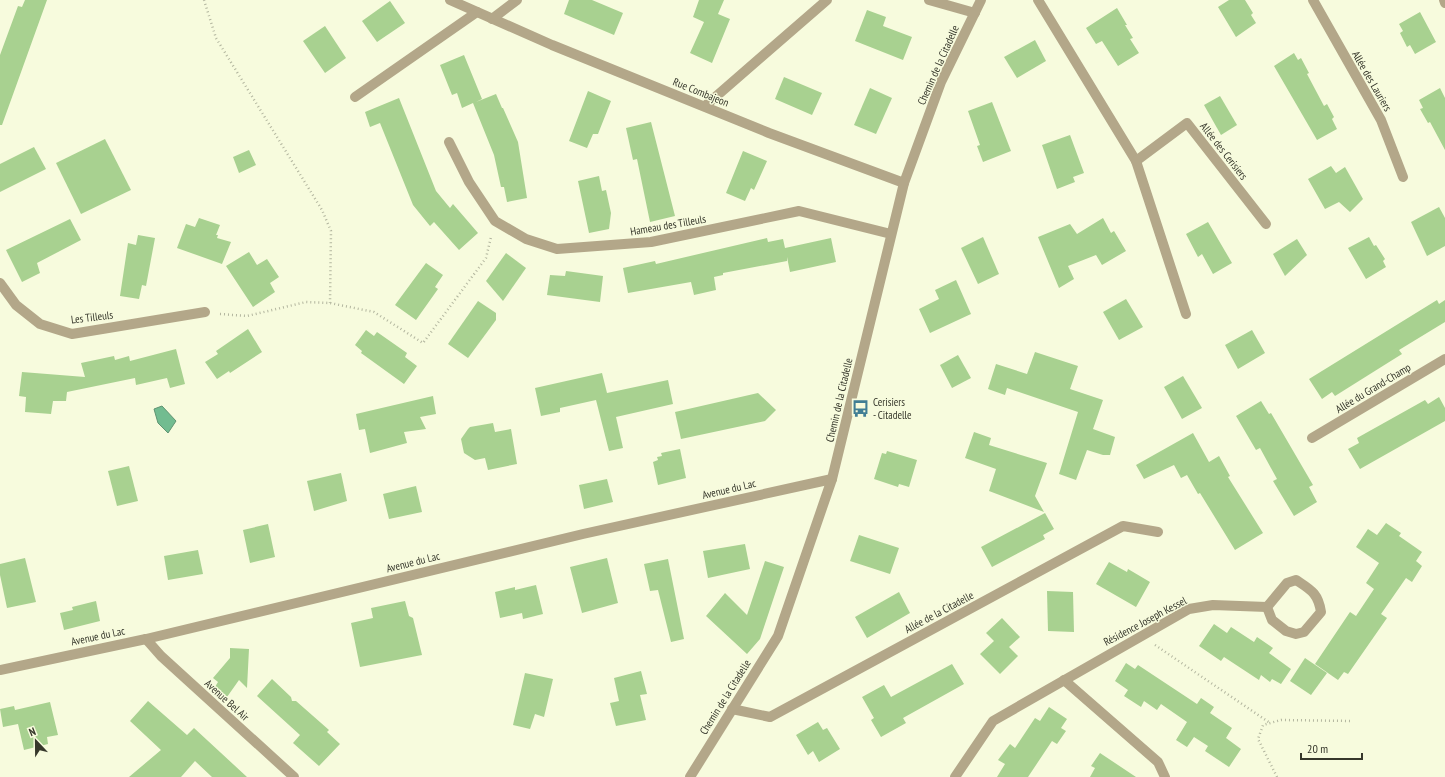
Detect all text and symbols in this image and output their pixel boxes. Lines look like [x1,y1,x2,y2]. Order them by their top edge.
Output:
street label: Chemin de la Citadelle [914,23,962,107]
street label: Allée des Lauriers [1349,48,1395,114]
street label: Rue Combajeon [671,74,731,110]
street label: Allée des Cerisiers [1197,119,1251,183]
street label: Hameau des Tilleuls [629,211,707,239]
street label: Les Tilleuls [70,307,114,327]
street label: Chemin de la Citadelle [823,356,856,443]
street label: Allée du Grand-Champ [1333,360,1413,416]
place label: Cerisiers - Citadelle [873,395,912,422]
bus stop icon: Cerisiers - Citadelle [850,398,870,418]
street label: Avenue du Lac [701,476,757,502]
street label: Avenue du Lac [385,549,441,575]
street label: Allée de la Citadelle [902,588,976,636]
street label: Résidence Joseph Kessel [1101,593,1189,649]
street label: Avenue du Lac [70,623,126,649]
street label: Chemin de la Citadelle [696,656,754,737]
street label: Avenue Bel Air [202,676,252,724]
north arrow [16,721,56,761]
text: N [27,724,38,739]
scale bar [1301,735,1362,761]
text: 20 m [1307,741,1328,756]

